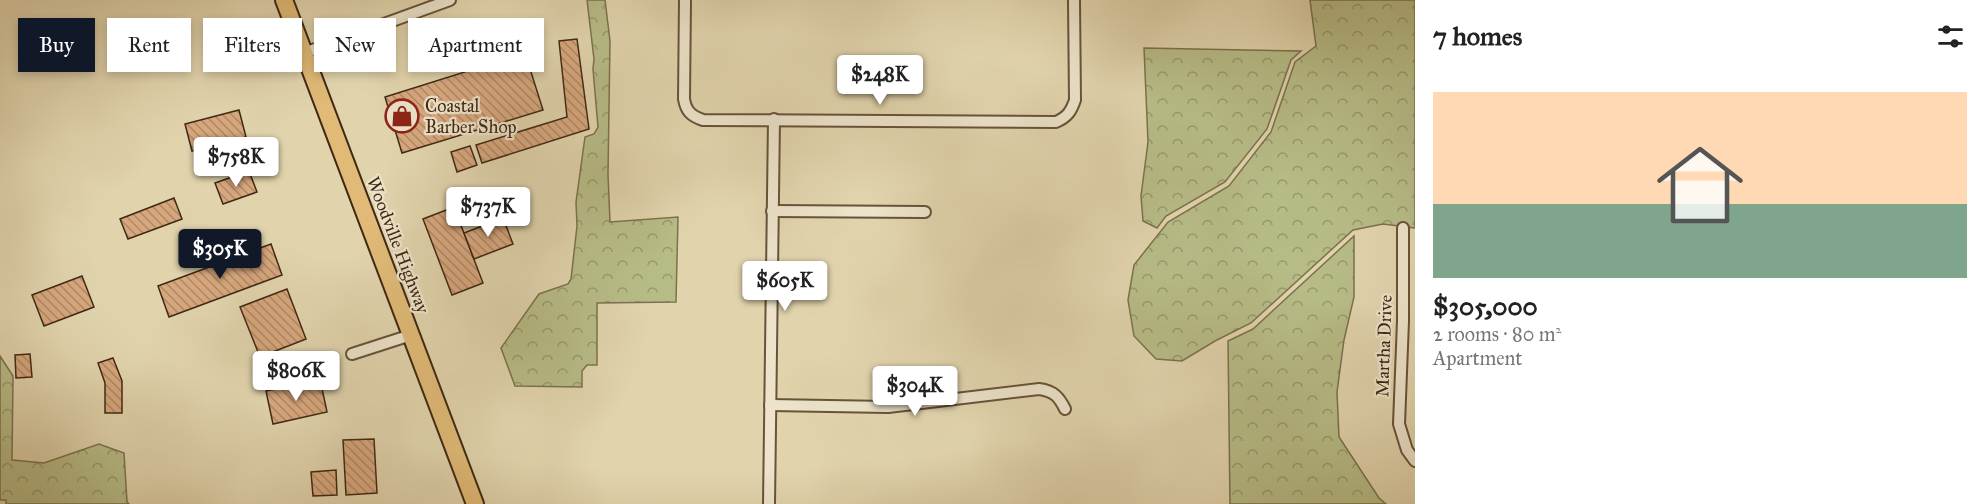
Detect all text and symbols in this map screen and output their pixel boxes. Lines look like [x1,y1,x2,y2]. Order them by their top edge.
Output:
chip: Buy [18,18,95,72]
chip: Rent [107,18,191,72]
chip: Filters [203,18,302,72]
chip: New [314,18,396,72]
chip: Apartment [408,18,544,72]
text: 7 homes [1433,20,1522,52]
icon: filters [1934,20,1967,53]
pin: $248K [838,55,922,106]
text: $248K [851,62,909,86]
place label: Coastal Barber Shop [425,95,517,138]
shop icon: Coastal Barber Shop [384,98,420,134]
icon: home [1646,131,1754,239]
pin: $758K [194,137,278,188]
text: $758K [208,144,264,168]
street label: Woodville Highway [361,174,434,317]
pin: $737K [446,187,530,238]
text: $737K [460,194,516,218]
pin: $305K [178,229,262,280]
text: $305K [192,236,248,260]
pin: $605K [743,261,827,312]
text: $605K [756,268,814,292]
text: $305,000 [1433,290,1538,322]
street label: Martha Drive [1371,294,1397,398]
text: 2 rooms · 80 m² [1433,322,1561,346]
text: Apartment [1433,346,1522,370]
pin: $806K [254,351,338,402]
text: $806K [267,358,325,382]
pin: $304K [873,366,957,417]
text: $304K [887,373,943,397]

